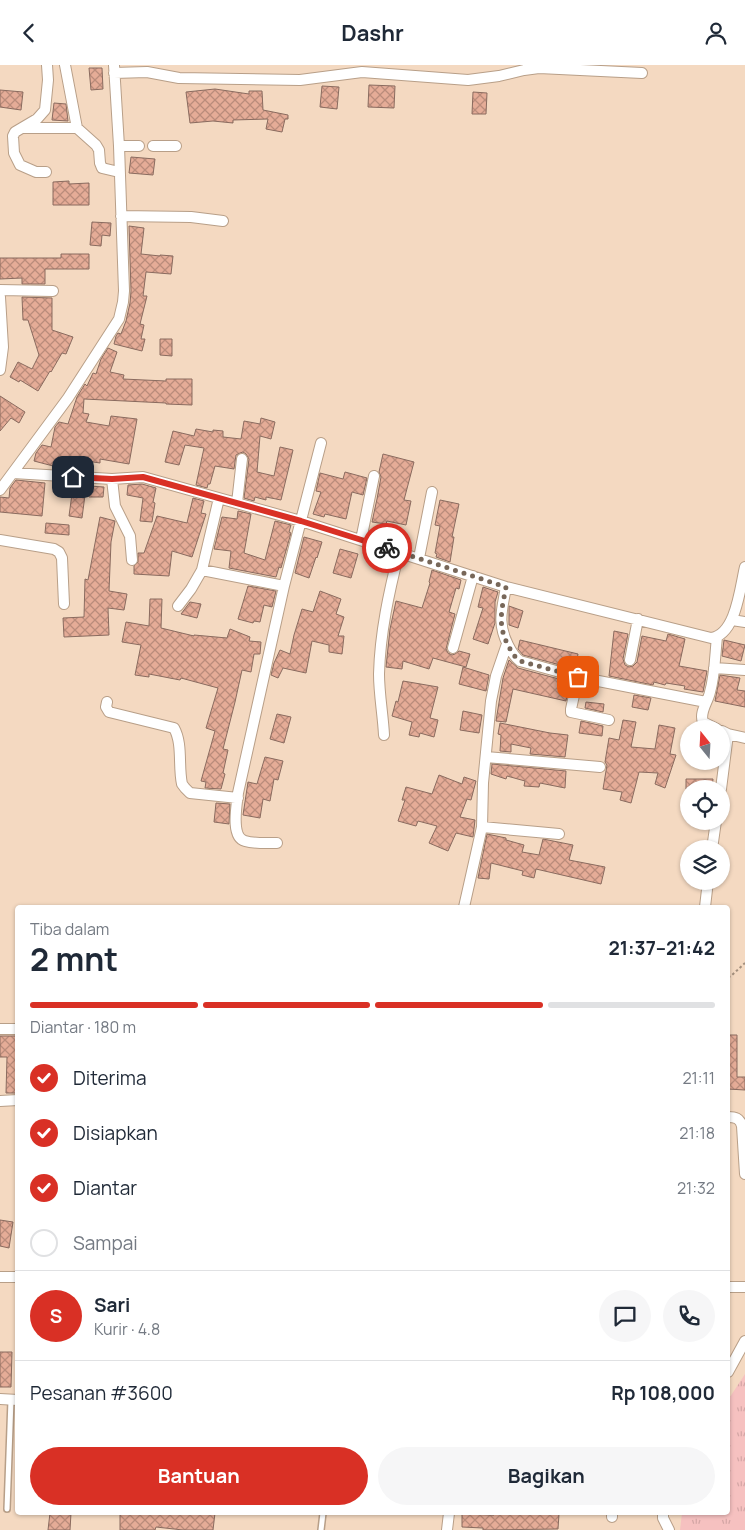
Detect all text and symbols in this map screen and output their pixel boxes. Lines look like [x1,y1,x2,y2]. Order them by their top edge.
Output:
text: Dashr [341,18,404,48]
icon: back [15,19,43,47]
icon: person [702,19,730,47]
pin [52,456,94,498]
icon: home [59,463,87,491]
courier [362,523,412,573]
icon: bike [373,534,401,562]
pin [557,656,599,698]
icon: bag [564,663,592,691]
north arrow [680,720,730,770]
map controls [680,720,730,890]
button: locate [680,780,730,830]
button: layers [680,840,730,890]
text: Tiba dalam [30,918,109,940]
text: 21:37–21:42 [608,935,715,961]
text: 2 mnt [30,937,118,981]
text: Diantar · 180 m [30,1016,136,1038]
icon: check [30,1064,58,1092]
text: Diterima [73,1065,146,1091]
text: 21:11 [682,1067,715,1089]
icon: check [30,1119,58,1147]
text: Disiapkan [73,1120,158,1146]
text: 21:18 [679,1122,715,1144]
icon: check [30,1174,58,1202]
text: Diantar [73,1175,137,1201]
text: 21:32 [677,1177,715,1199]
text: Sampai [73,1230,138,1256]
button: chat [599,1290,651,1342]
button: phone [663,1290,715,1342]
text: Sari [94,1292,130,1318]
text: S [50,1303,62,1329]
text: Kurir · 4.8 [94,1318,160,1340]
text: Pesanan #3600 [30,1380,173,1406]
text: Rp 108,000 [611,1380,715,1406]
button: Bantuan [30,1447,368,1505]
button: Bagikan [378,1447,715,1505]

